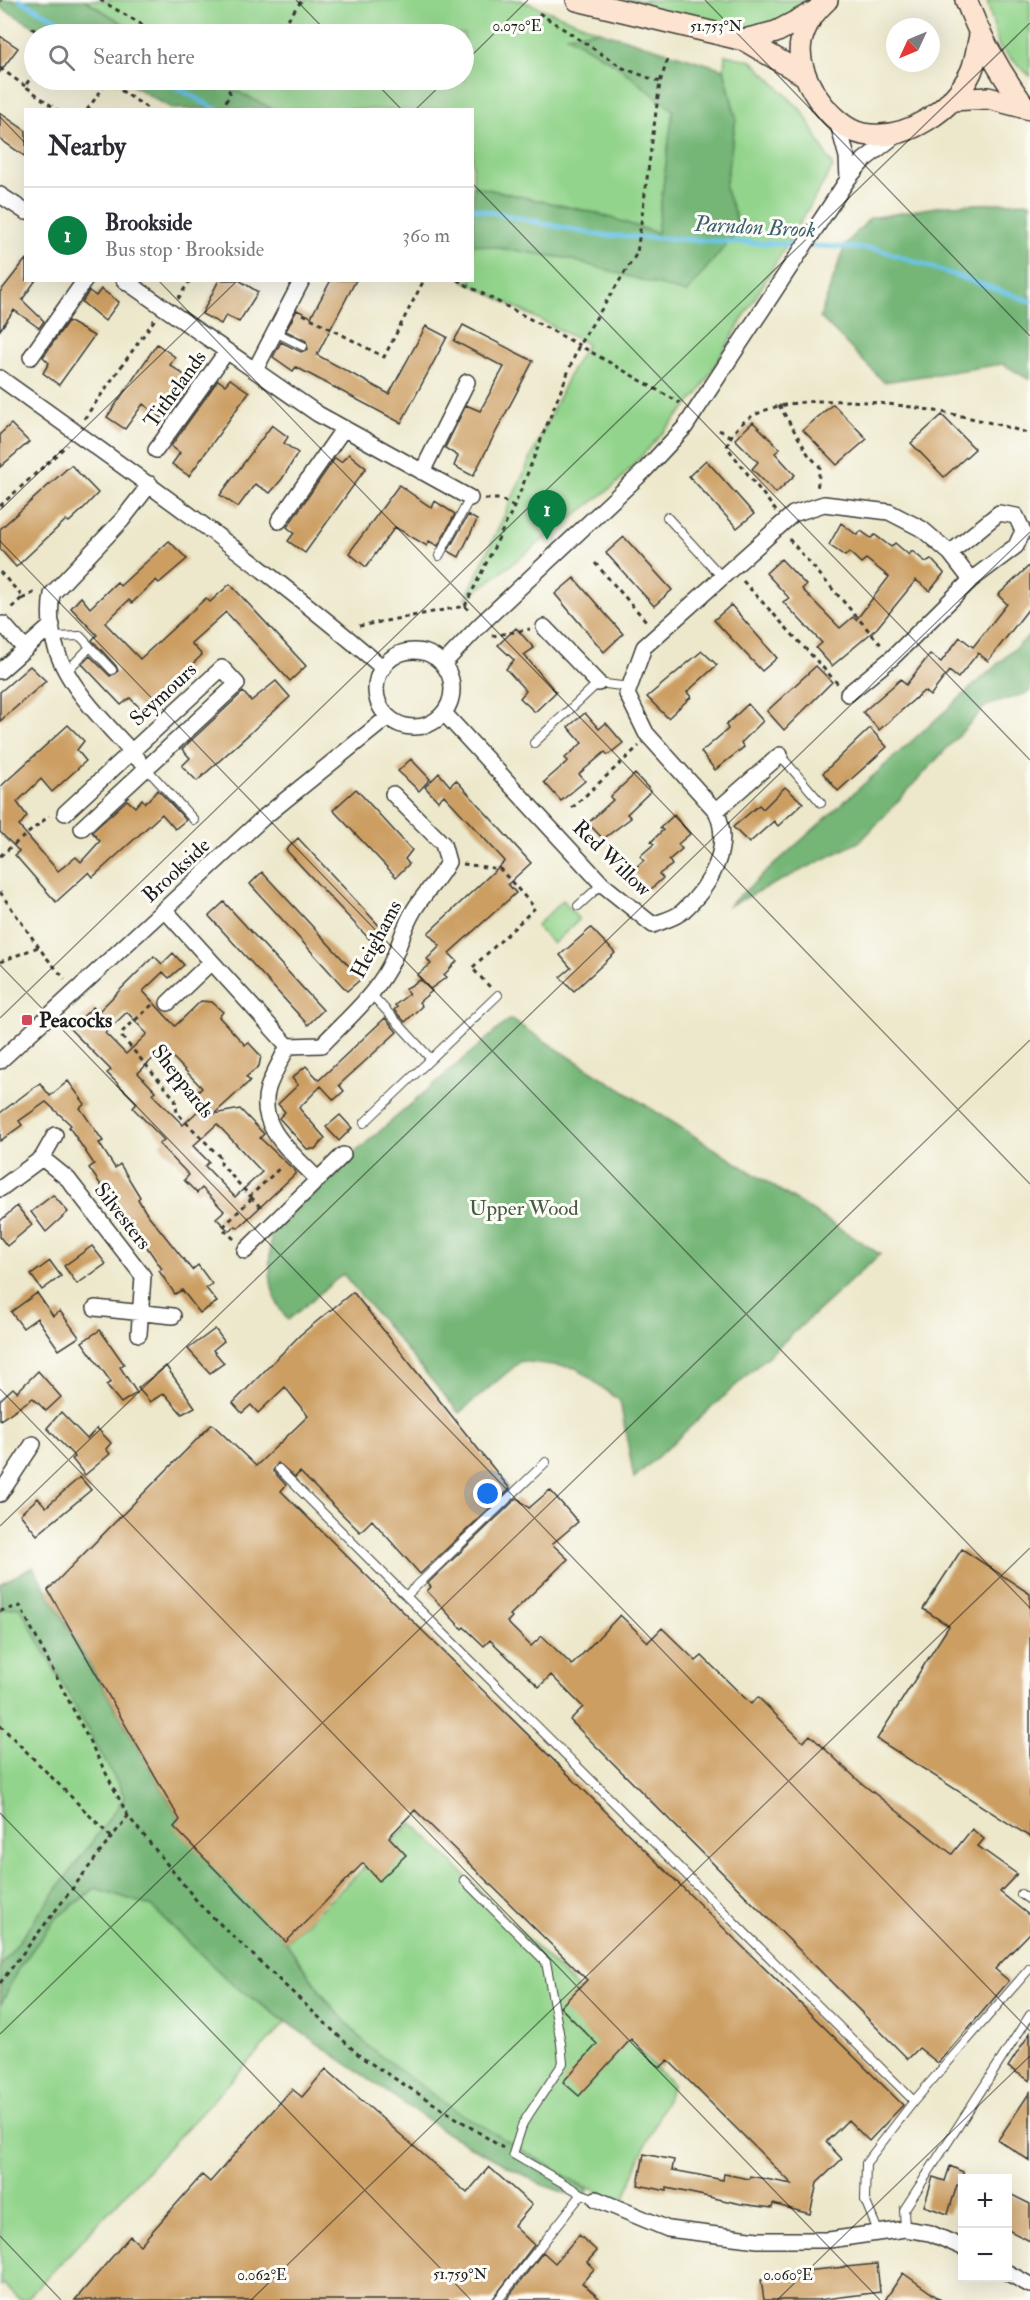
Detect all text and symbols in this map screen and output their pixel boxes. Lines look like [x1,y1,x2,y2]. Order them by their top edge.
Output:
text: 0.070°E [493,17,542,36]
text: 51.753°N [690,17,743,36]
north arrow [886,18,940,72]
search box [24,24,474,90]
icon: search [45,41,78,74]
text: Search here [93,43,195,71]
text: Nearby [48,131,126,163]
text: Brookside [105,209,192,237]
water label: Parndon Brook [693,210,816,244]
text: 1 [64,223,71,248]
text: 360 m [402,223,450,248]
text: Bus stop · Brookside [105,237,264,262]
street label: Tithelands [138,345,213,434]
pin: 1 [528,490,566,540]
street label: Seymours [124,657,203,732]
street label: Red Willow [567,814,657,903]
street label: Brookside [137,832,216,909]
street label: Heighams [345,895,408,983]
place label: Peacocks [39,1007,112,1034]
marker: Peacocks [20,1013,34,1027]
street label: Sheppards [145,1039,220,1124]
street label: Silvesters [88,1177,157,1255]
park label: Upper Wood [469,1195,579,1222]
your location [473,1479,502,1508]
map controls [958,2174,1012,2282]
button: + [958,2174,1012,2228]
button: − [958,2228,1012,2282]
text: 51.759°N [433,2265,488,2284]
text: 0.062°E [237,2266,287,2285]
text: 0.060°E [763,2266,813,2285]

